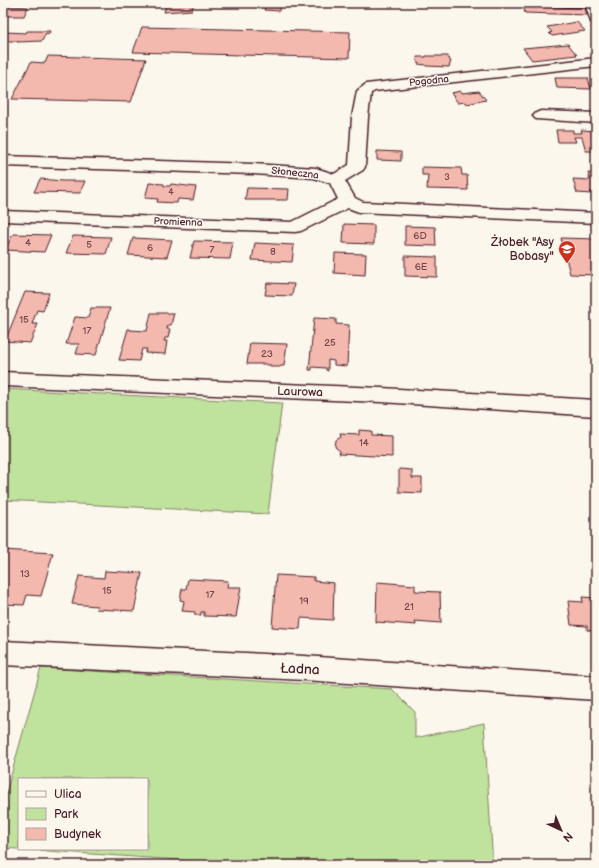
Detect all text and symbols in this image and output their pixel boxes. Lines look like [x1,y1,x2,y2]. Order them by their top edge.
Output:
street label: Pogodna [408,73,450,89]
street label: Słoneczna [271,165,320,181]
house number: 3 [444,172,450,183]
house number: 4 [168,187,174,198]
street label: Promienna [153,215,203,229]
house number: 6D [413,230,427,242]
place label: Żłobek "Asy Bobasy" [490,234,555,264]
house number: 4 [25,237,31,249]
house number: 5 [86,239,92,251]
school or university icon: Żłobek "Asy Bobasy" [557,239,577,264]
house number: 6 [147,242,153,254]
house number: 7 [210,244,215,256]
house number: 8 [270,246,276,258]
house number: 6E [415,261,428,273]
house number: 15 [19,314,29,326]
house number: 17 [83,325,91,337]
house number: 25 [324,337,336,349]
house number: 23 [261,348,273,360]
street label: Laurowa [277,384,323,400]
house number: 14 [359,437,369,449]
house number: 13 [20,568,30,580]
house number: 15 [102,585,112,597]
house number: 17 [206,589,214,601]
house number: 19 [299,595,309,607]
house number: 21 [404,601,414,613]
street label: Ładna [280,659,320,679]
legend [18,778,148,850]
text: Ulica [54,787,82,802]
text: Park [54,807,78,822]
north arrow [541,810,581,850]
text: Budynek [54,827,101,842]
text: N [560,829,575,844]

